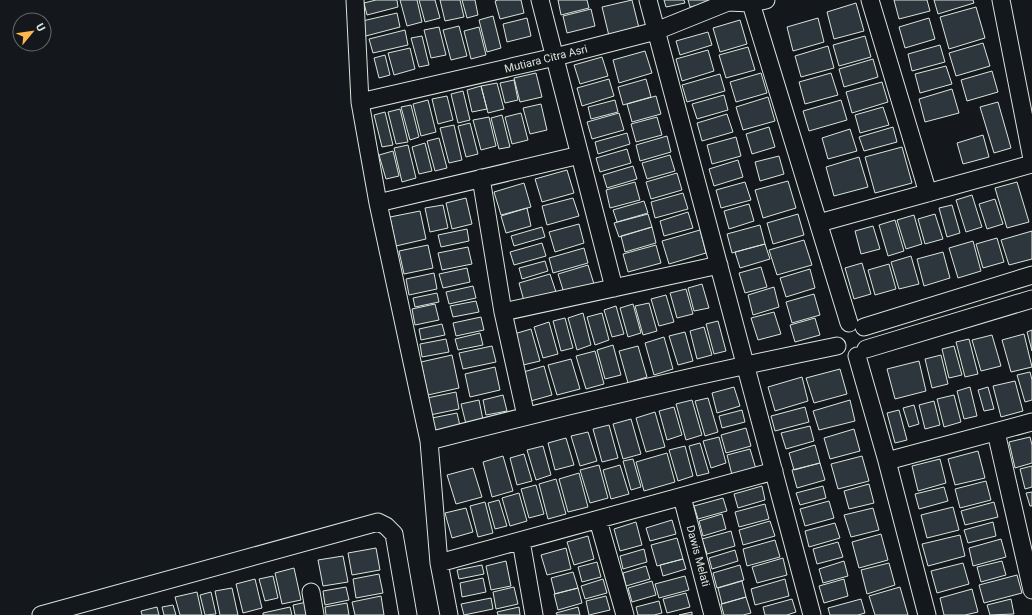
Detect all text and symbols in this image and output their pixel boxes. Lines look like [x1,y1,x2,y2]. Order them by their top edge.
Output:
north arrow [12,12,52,52]
text: U [33,21,48,34]
street label: Mutiara Citra Asri [503,42,589,76]
street label: Dawis Melati [684,524,712,588]

